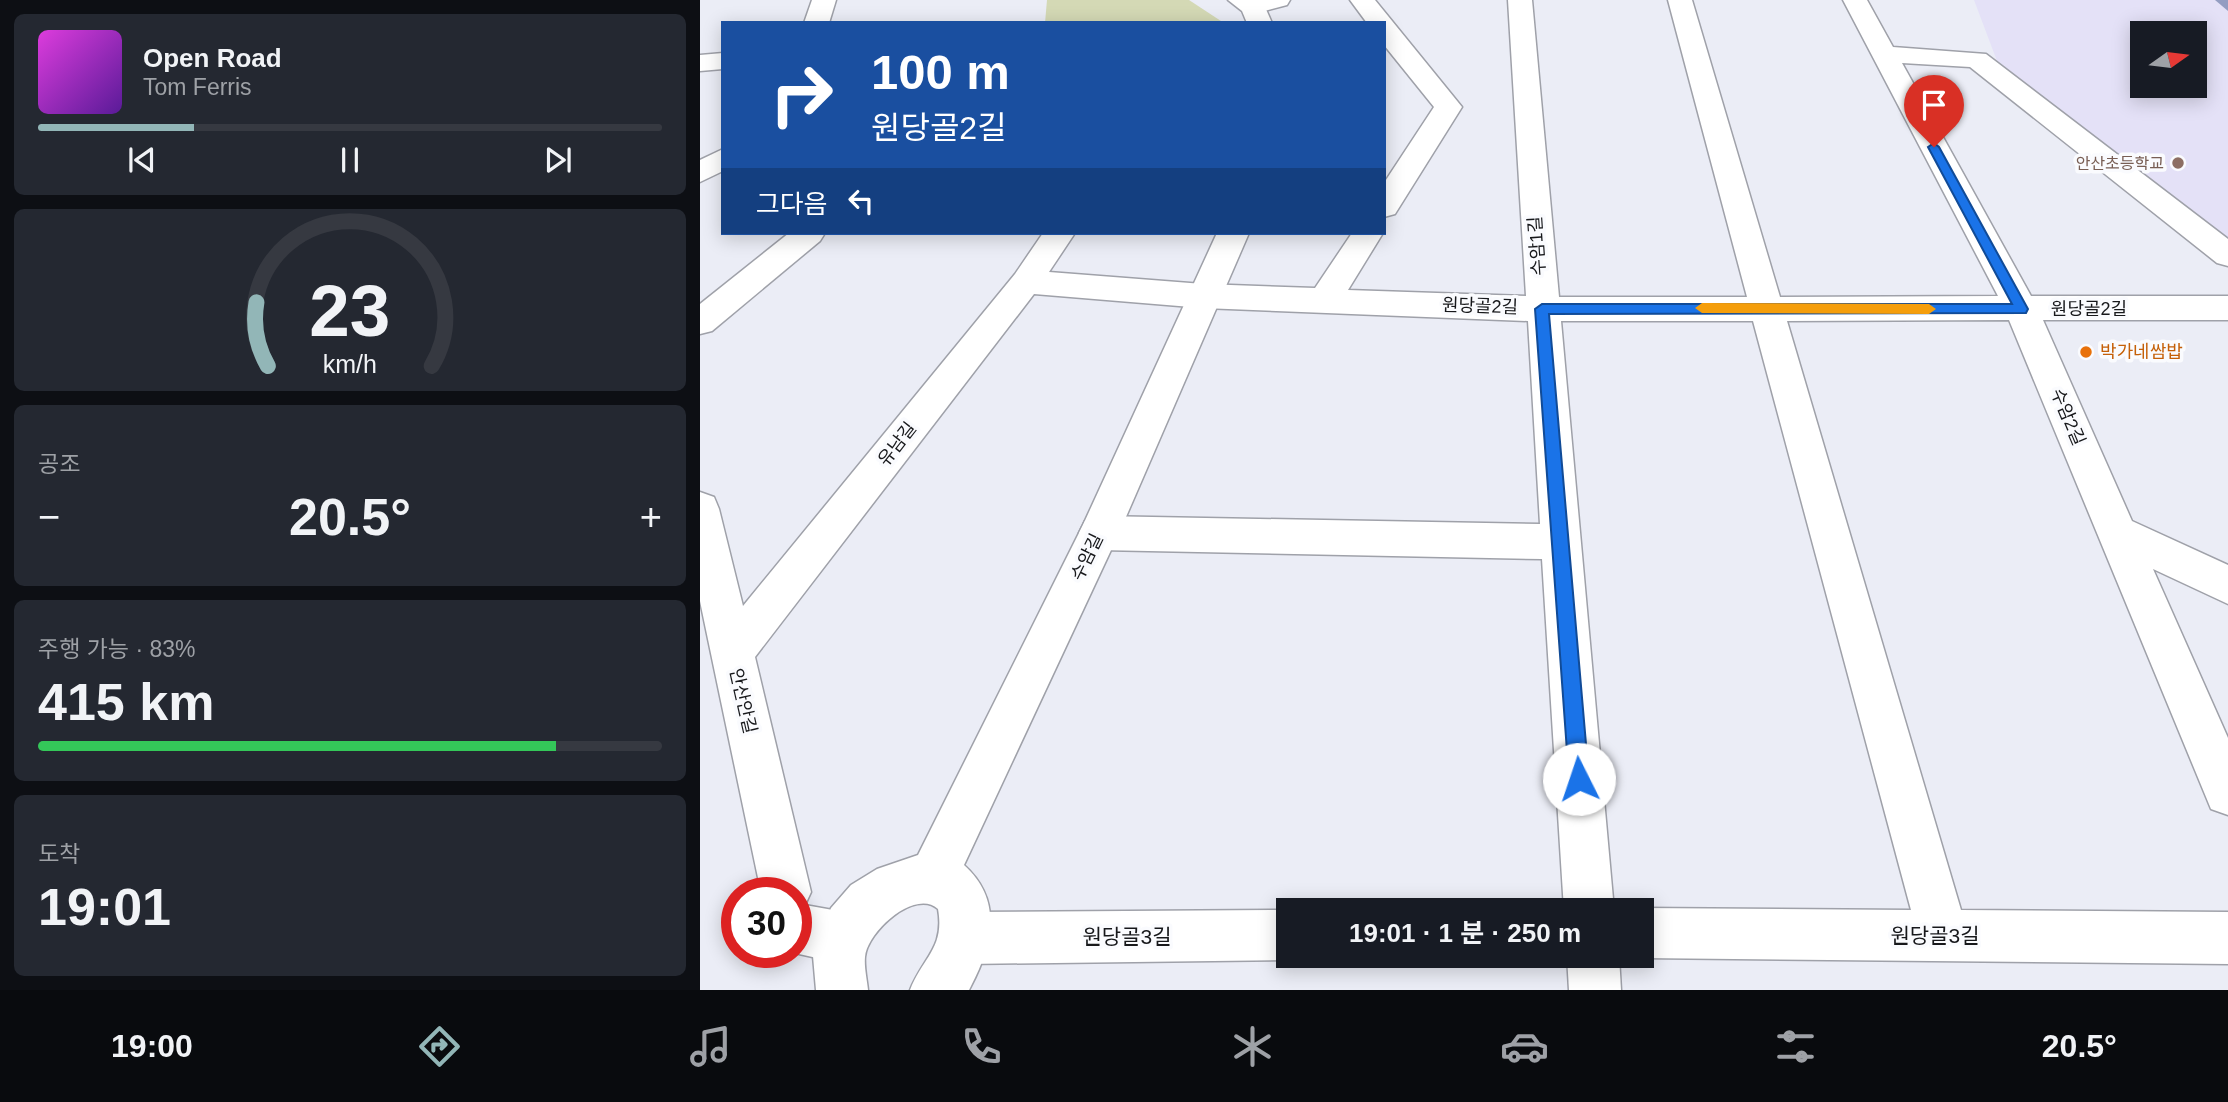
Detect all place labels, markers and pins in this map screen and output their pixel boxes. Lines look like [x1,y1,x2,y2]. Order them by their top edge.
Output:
pin [1904,75,1964,147]
place label: 안산초등학교 [2076,155,2164,172]
marker: 안산초등학교 [2170,155,2186,171]
place label: 박가네쌈밥 [2100,342,2183,362]
marker: 박가네쌈밥 [2078,344,2094,360]

